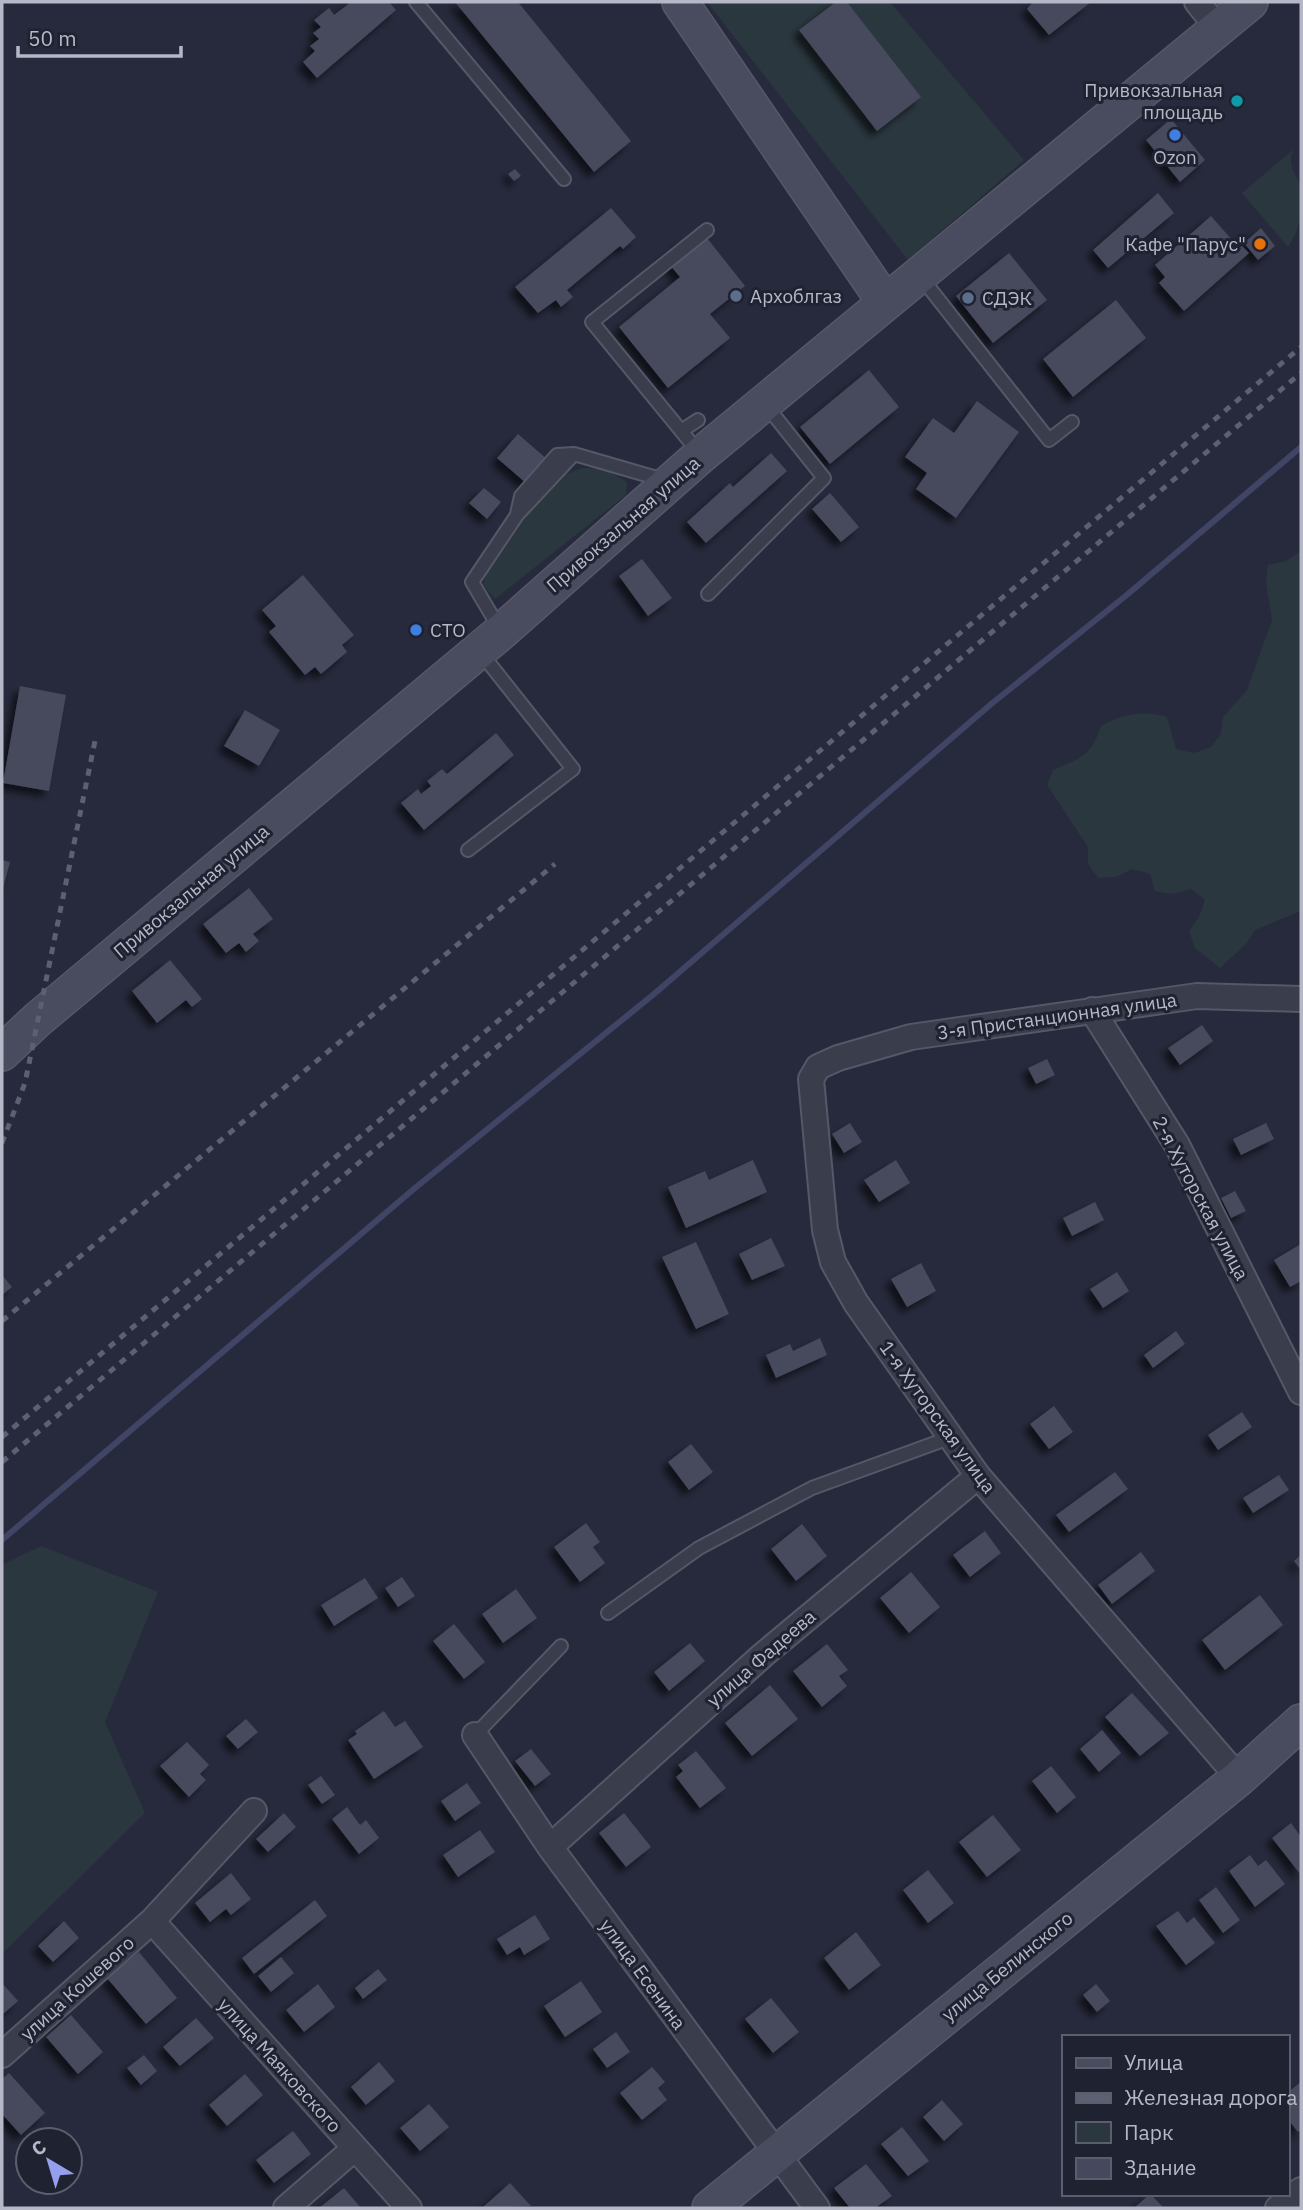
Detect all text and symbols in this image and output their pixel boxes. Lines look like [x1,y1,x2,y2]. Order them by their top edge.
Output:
scale bar [18,14,180,58]
text: 50 m [28,24,77,52]
place label: Привокзальная площадь [1084,78,1223,124]
marker: Привокзальная площадь [1229,93,1245,109]
marker: Ozon [1167,127,1183,143]
place label: Ozon [1153,145,1197,169]
place label: Кафе "Парус" [1125,232,1246,256]
marker: Кафе "Парус" [1252,236,1268,252]
place label: Архоблгаз [750,284,842,308]
place label: СДЭК [982,286,1032,310]
marker: Архоблгаз [728,288,744,304]
marker: СДЭК [960,290,976,306]
street label: Привокзальная улица [541,451,705,597]
place label: СТО [430,618,466,642]
marker: СТО [408,622,424,638]
street label: Привокзальная улица [108,819,274,963]
street label: 3-я Пристанционная улица [936,987,1178,1045]
street label: 2-я Хуторская улица [1148,1112,1254,1284]
street label: 1-я Хуторская улица [875,1336,1001,1498]
street label: улица Фадеева [702,1604,820,1712]
street label: улица Белинского [937,1906,1077,2026]
street label: улица Есенина [595,1914,691,2034]
street label: улица Кошевого [15,1930,139,2046]
street label: улица Маяковского [213,1993,347,2137]
legend [1062,2035,1289,2196]
text: Улица [1124,2048,1183,2076]
text: Железная дорога [1124,2083,1297,2111]
text: Парк [1124,2118,1174,2146]
north arrow [14,2126,84,2196]
text: С [26,2134,51,2161]
text: Здание [1124,2153,1196,2181]

